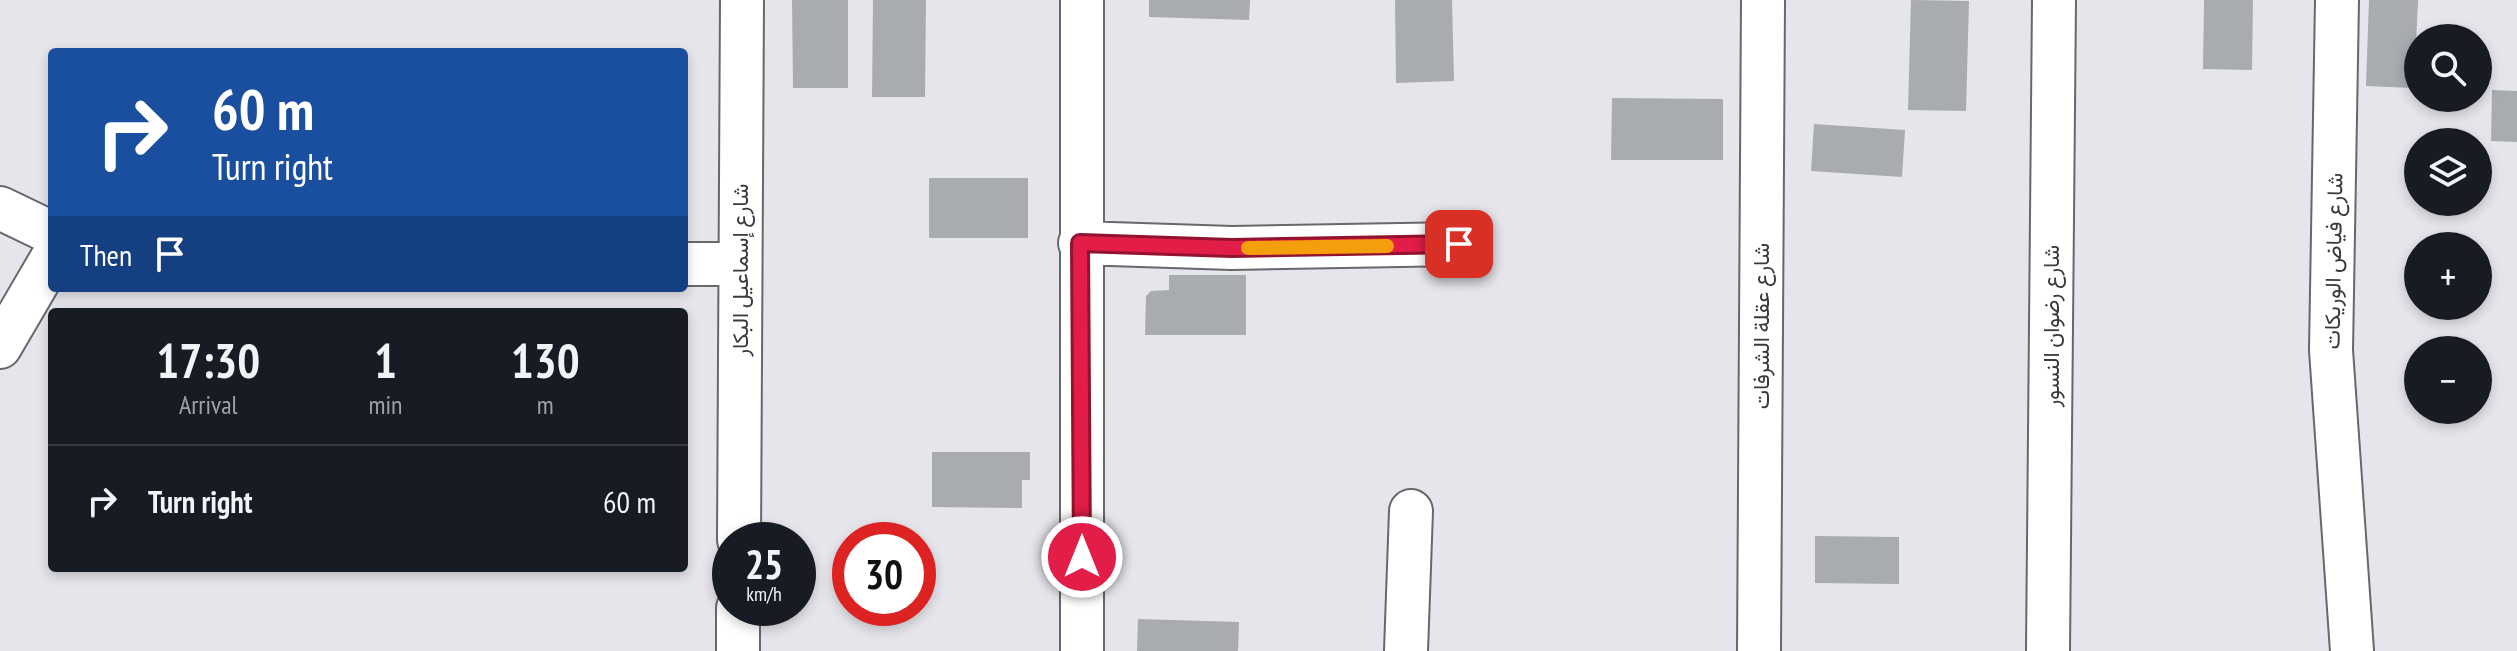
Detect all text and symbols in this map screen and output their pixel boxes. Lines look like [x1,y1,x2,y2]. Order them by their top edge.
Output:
map controls [2404,24,2492,424]
button: search [2404,24,2492,112]
text: 60 m [212,73,314,145]
icon: right [80,80,184,184]
button: layers [2404,128,2492,216]
text: Turn right [212,143,333,190]
street label: شارع فياض الوريكات [2317,172,2350,350]
street label: شارع إسماعيل البكار [726,184,755,357]
pin [1425,210,1493,278]
icon: arrive [1437,222,1481,266]
icon: arrive [148,232,192,276]
button: + [2404,232,2492,320]
text: Then [80,235,132,274]
street label: شارع عقلة الشرفات [1747,243,1776,409]
street label: شارع رضوان النسور [2037,245,2066,408]
text: 17:30 [156,329,260,391]
text: 1 [374,329,397,391]
text: 130 [511,329,580,391]
button: − [2404,336,2492,424]
text: Arrival [179,388,238,421]
text: min [368,388,402,421]
text: m [537,388,554,421]
icon: right [80,479,124,523]
text: Turn right [148,482,252,521]
text: 60 m [603,482,656,521]
position arrow [1040,515,1124,599]
speed limit sign: 30 [832,522,936,626]
text: 25 [745,538,783,590]
text: km/h [746,581,782,607]

